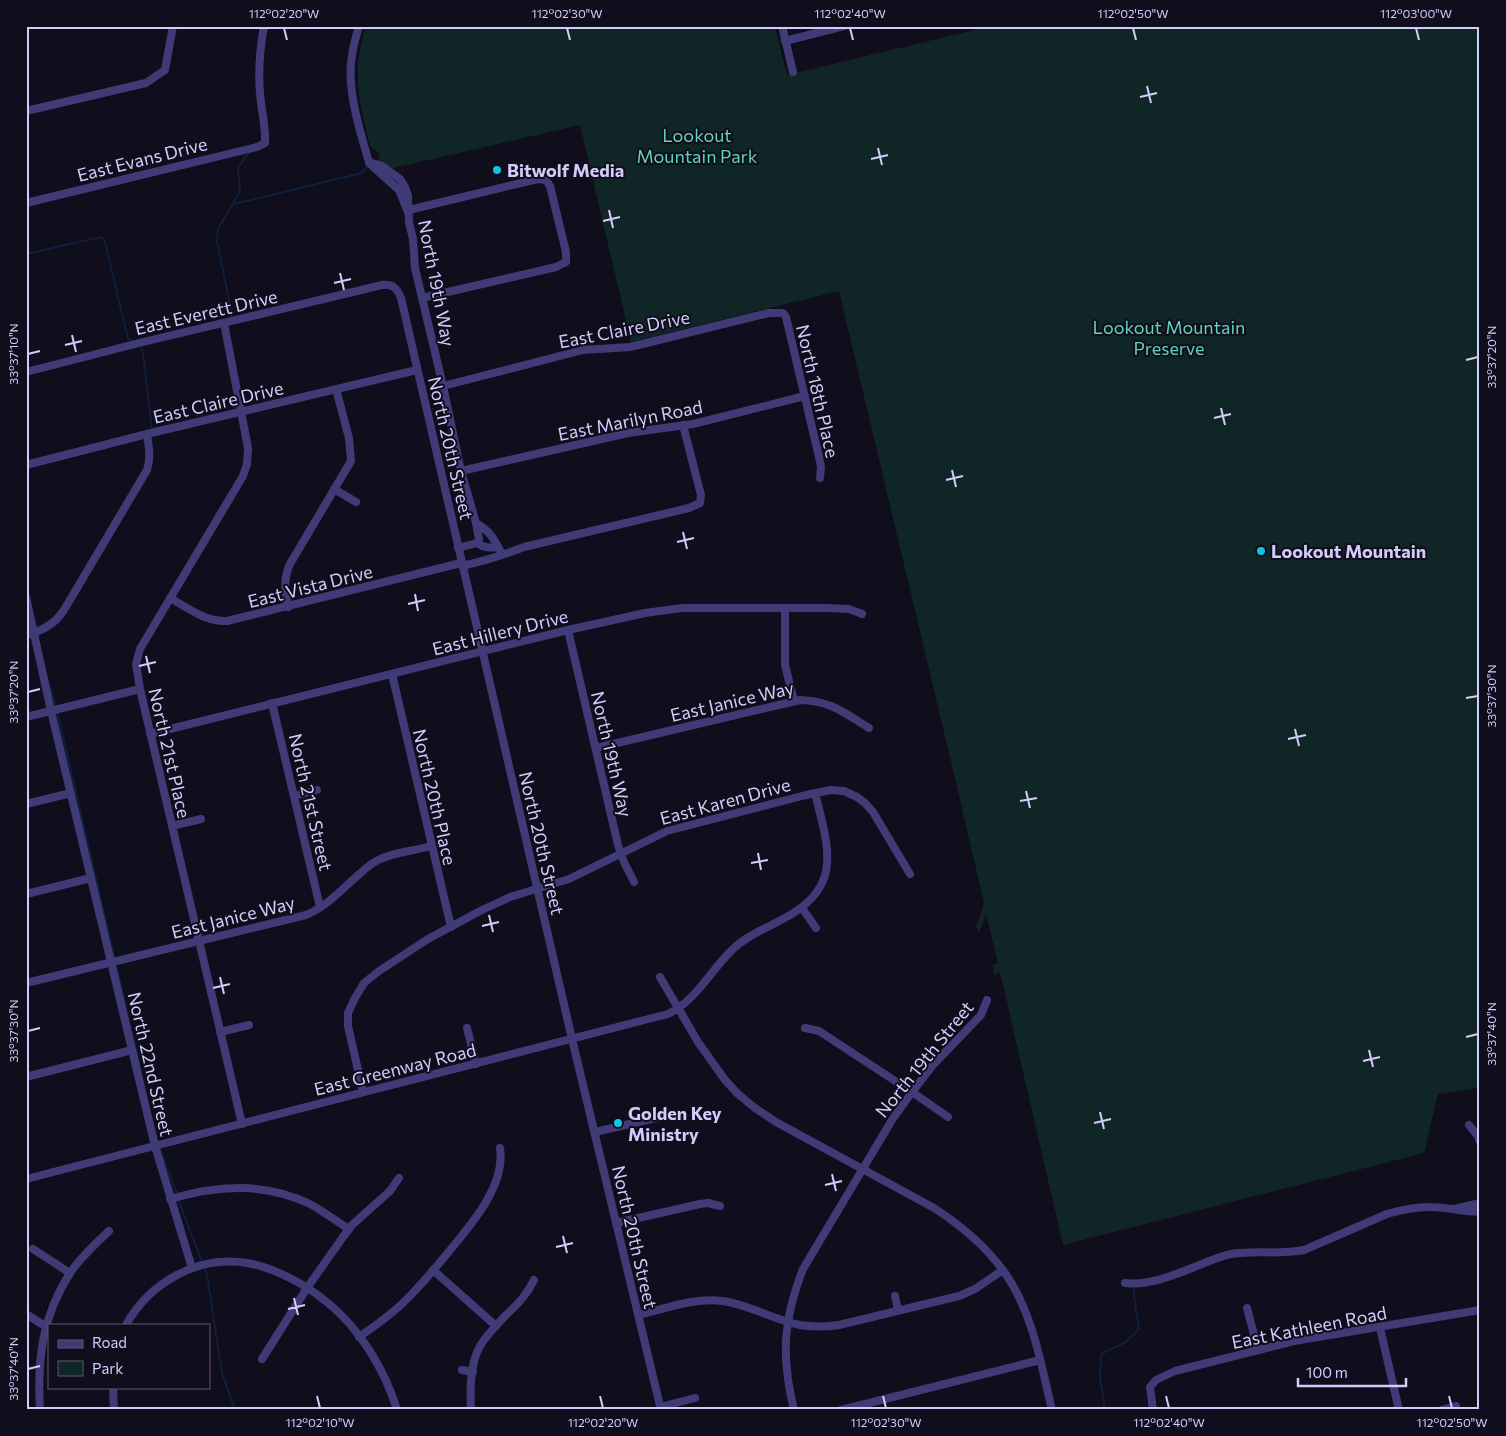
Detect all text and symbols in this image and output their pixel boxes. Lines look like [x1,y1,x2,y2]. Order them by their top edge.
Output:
text: 112°02'20"W [249,6,319,20]
text: 112°02'30"W [532,6,602,20]
text: 112°02'40"W [814,6,886,20]
text: 112°02'50"W [1098,6,1168,20]
text: 112°03'00"W [1380,6,1452,20]
park label: Lookout Mountain Park [636,124,758,167]
street label: East Evans Drive [75,132,209,186]
place label: Bitwolf Media [507,159,624,181]
marker: Bitwolf Media [491,164,503,176]
street label: North 19th Way [414,218,460,348]
street label: East Everett Drive [132,285,280,339]
street label: East Claire Drive [556,305,692,353]
park label: Lookout Mountain Preserve [1093,316,1245,359]
street label: North 18th Place [792,322,844,460]
text: 33°37'10"N [6,323,20,385]
text: 33°37'20"N [1484,326,1498,388]
street label: North 20th Street [424,374,478,522]
street label: East Claire Drive [151,376,285,428]
street label: East Marilyn Road [556,395,704,445]
place label: Lookout Mountain [1271,540,1426,562]
marker: Lookout Mountain [1255,545,1267,557]
street label: East Vista Drive [245,560,375,612]
street label: East Hillery Drive [430,604,570,660]
text: 33°37'20"N [6,661,20,723]
text: 33°37'30"N [1484,664,1498,728]
street label: East Janice Way [668,676,796,726]
street label: North 21st Place [144,686,196,820]
street label: North 19th Way [587,689,637,819]
street label: North 20th Place [409,727,461,867]
street label: North 21st Street [285,731,337,873]
street label: North 20th Street [515,769,569,917]
street label: East Karen Drive [657,773,793,829]
street label: East Janice Way [169,891,297,943]
street label: North 22nd Street [124,990,178,1138]
street label: North 19th Street [870,996,978,1122]
text: 33°37'30"N [6,999,20,1063]
text: 33°37'40"N [1484,1002,1498,1066]
street label: East Greenway Road [312,1038,478,1100]
place label: Golden Key Ministry [628,1102,722,1145]
marker: Golden Key Ministry [612,1117,624,1129]
street label: North 20th Street [608,1163,662,1311]
street label: East Kathleen Road [1230,1301,1388,1353]
legend [48,1324,210,1388]
text: Road [92,1333,127,1351]
text: 33°37'40"N [6,1337,20,1401]
scale bar [1298,1356,1406,1388]
text: Park [92,1359,123,1377]
text: 100 m [1306,1363,1348,1381]
text: 112°02'10"W [285,1415,355,1429]
text: 112°02'20"W [568,1415,638,1429]
text: 112°02'30"W [851,1415,921,1429]
text: 112°02'40"W [1133,1415,1205,1429]
text: 112°02'50"W [1417,1415,1487,1429]

